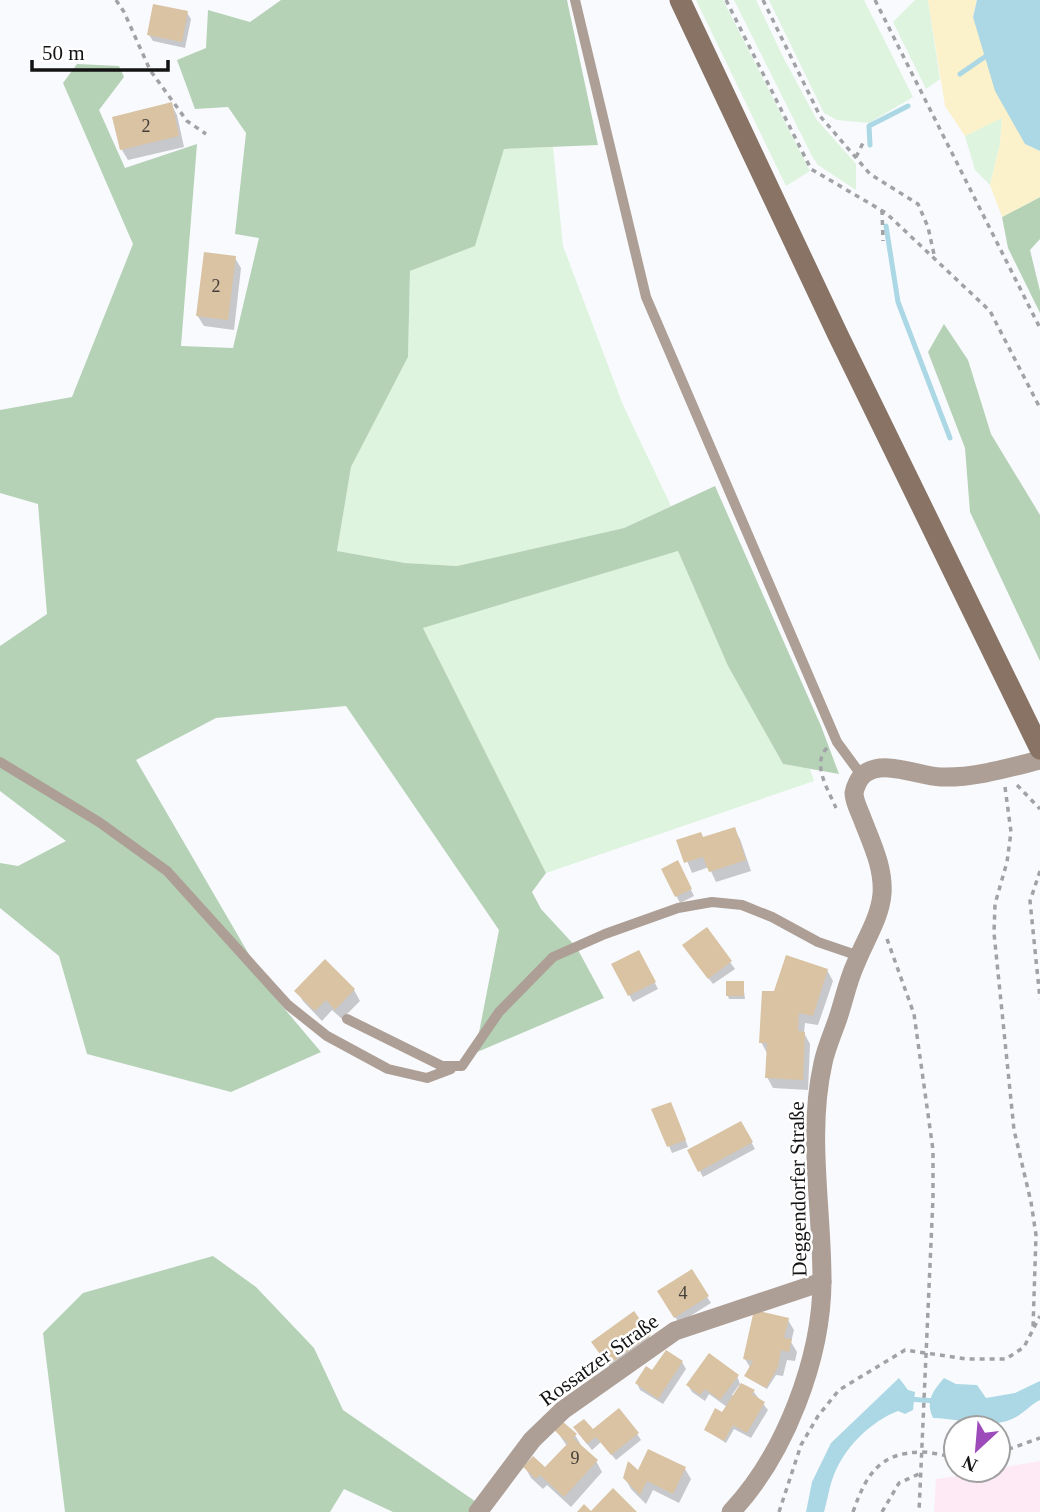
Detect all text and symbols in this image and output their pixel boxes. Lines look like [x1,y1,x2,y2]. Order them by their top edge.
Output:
scale bar [32,28,168,72]
text: 50 m [42,41,85,65]
house number: 2 [142,116,151,136]
house number: 2 [212,276,221,296]
street label: Deggendorfer Straße [784,1101,812,1277]
house number: 4 [679,1283,688,1303]
street label: Rossatzer Straße [535,1309,663,1411]
north arrow [942,1414,1012,1484]
house number: 9 [571,1448,580,1468]
text: N [959,1451,981,1476]

